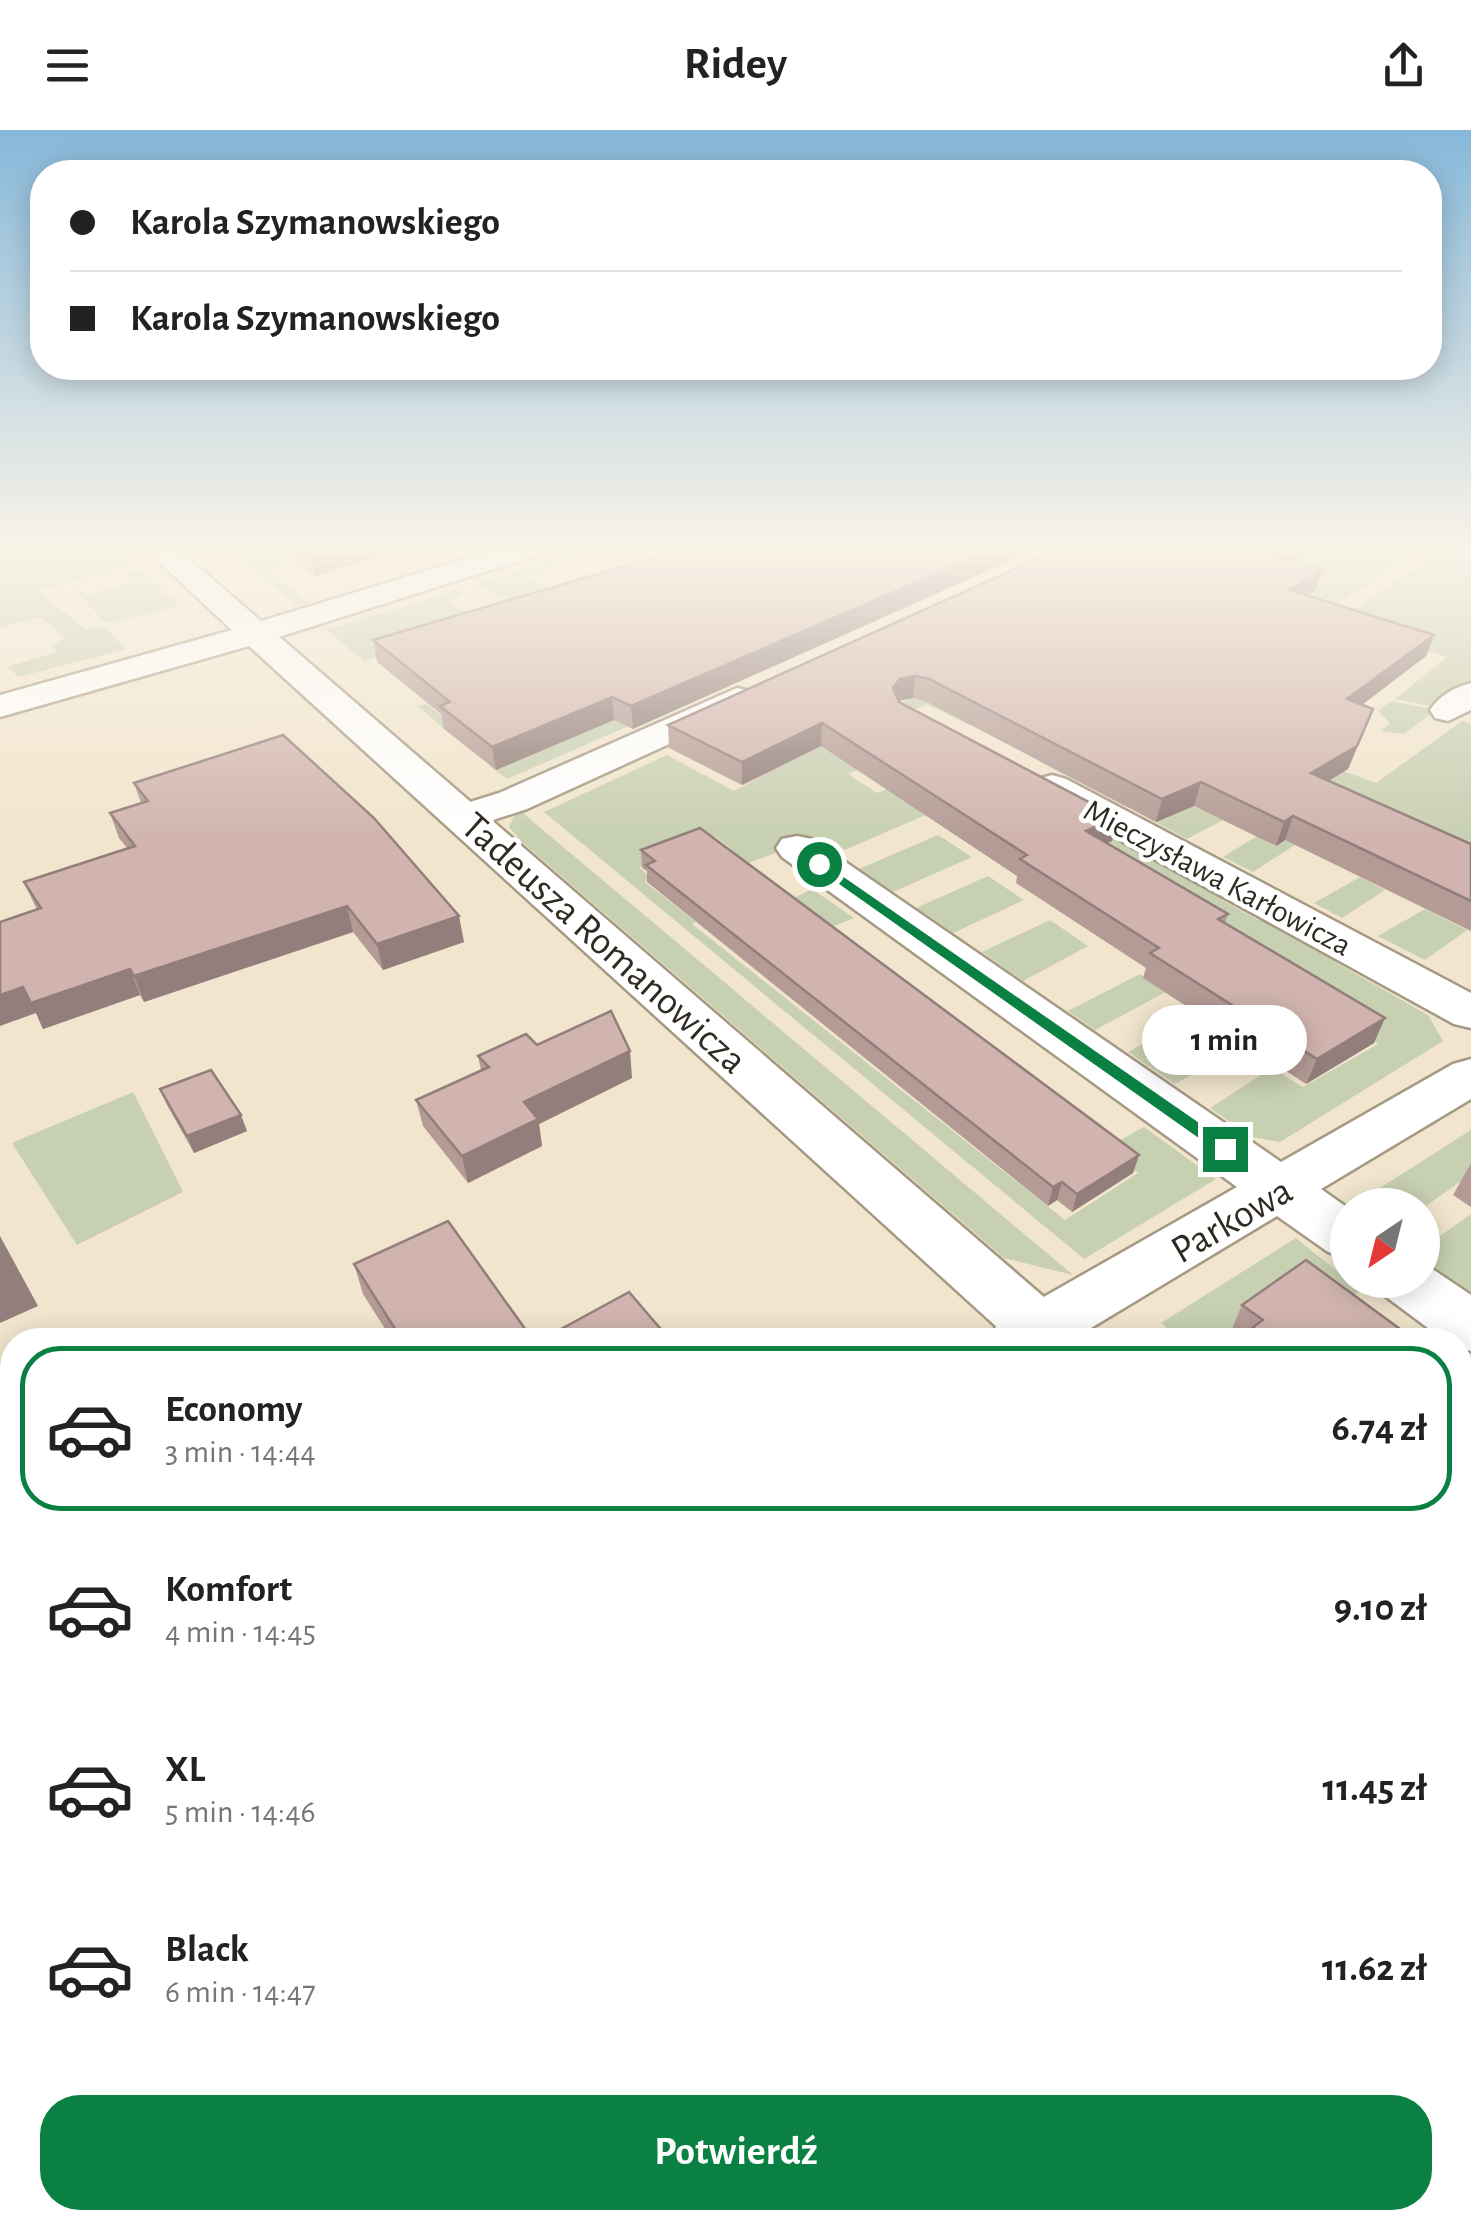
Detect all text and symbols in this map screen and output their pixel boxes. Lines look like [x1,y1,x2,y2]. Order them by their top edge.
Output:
icon: menu [40,38,95,93]
icon: share [1376,38,1431,93]
text: Ridey [684,42,787,87]
text: Karola Szymanowskiego [130,204,500,242]
text: Karola Szymanowskiego [130,300,500,338]
street label: Mieczysława Karłowicza [1079,794,1356,962]
street label: Tadeusza Romanowicza [453,805,754,1082]
route start [797,842,842,887]
callout: 1 min [1142,1004,1308,1074]
text: 1 min [1191,1024,1258,1056]
route end [1203,1127,1248,1172]
street label: Parkowa [1165,1170,1299,1271]
north arrow [1330,1188,1440,1298]
map controls [1330,1188,1440,1298]
icon: car [45,1384,135,1474]
text: Economy [165,1391,303,1429]
text: 6.74 zł [1332,1410,1427,1448]
text: 3 min · 14:44 [165,1436,316,1468]
icon: car [45,1564,135,1654]
text: Komfort [165,1571,292,1609]
text: 9.10 zł [1334,1590,1427,1628]
text: 4 min · 14:45 [165,1616,316,1648]
icon: car [45,1744,135,1834]
text: XL [165,1751,205,1789]
text: 11.45 zł [1323,1770,1427,1808]
text: 5 min · 14:46 [165,1796,316,1828]
icon: car [45,1924,135,2014]
text: Black [165,1931,249,1969]
text: 11.62 zł [1322,1950,1427,1988]
text: 6 min · 14:47 [165,1976,316,2008]
button: Potwierdź [40,2095,1432,2210]

